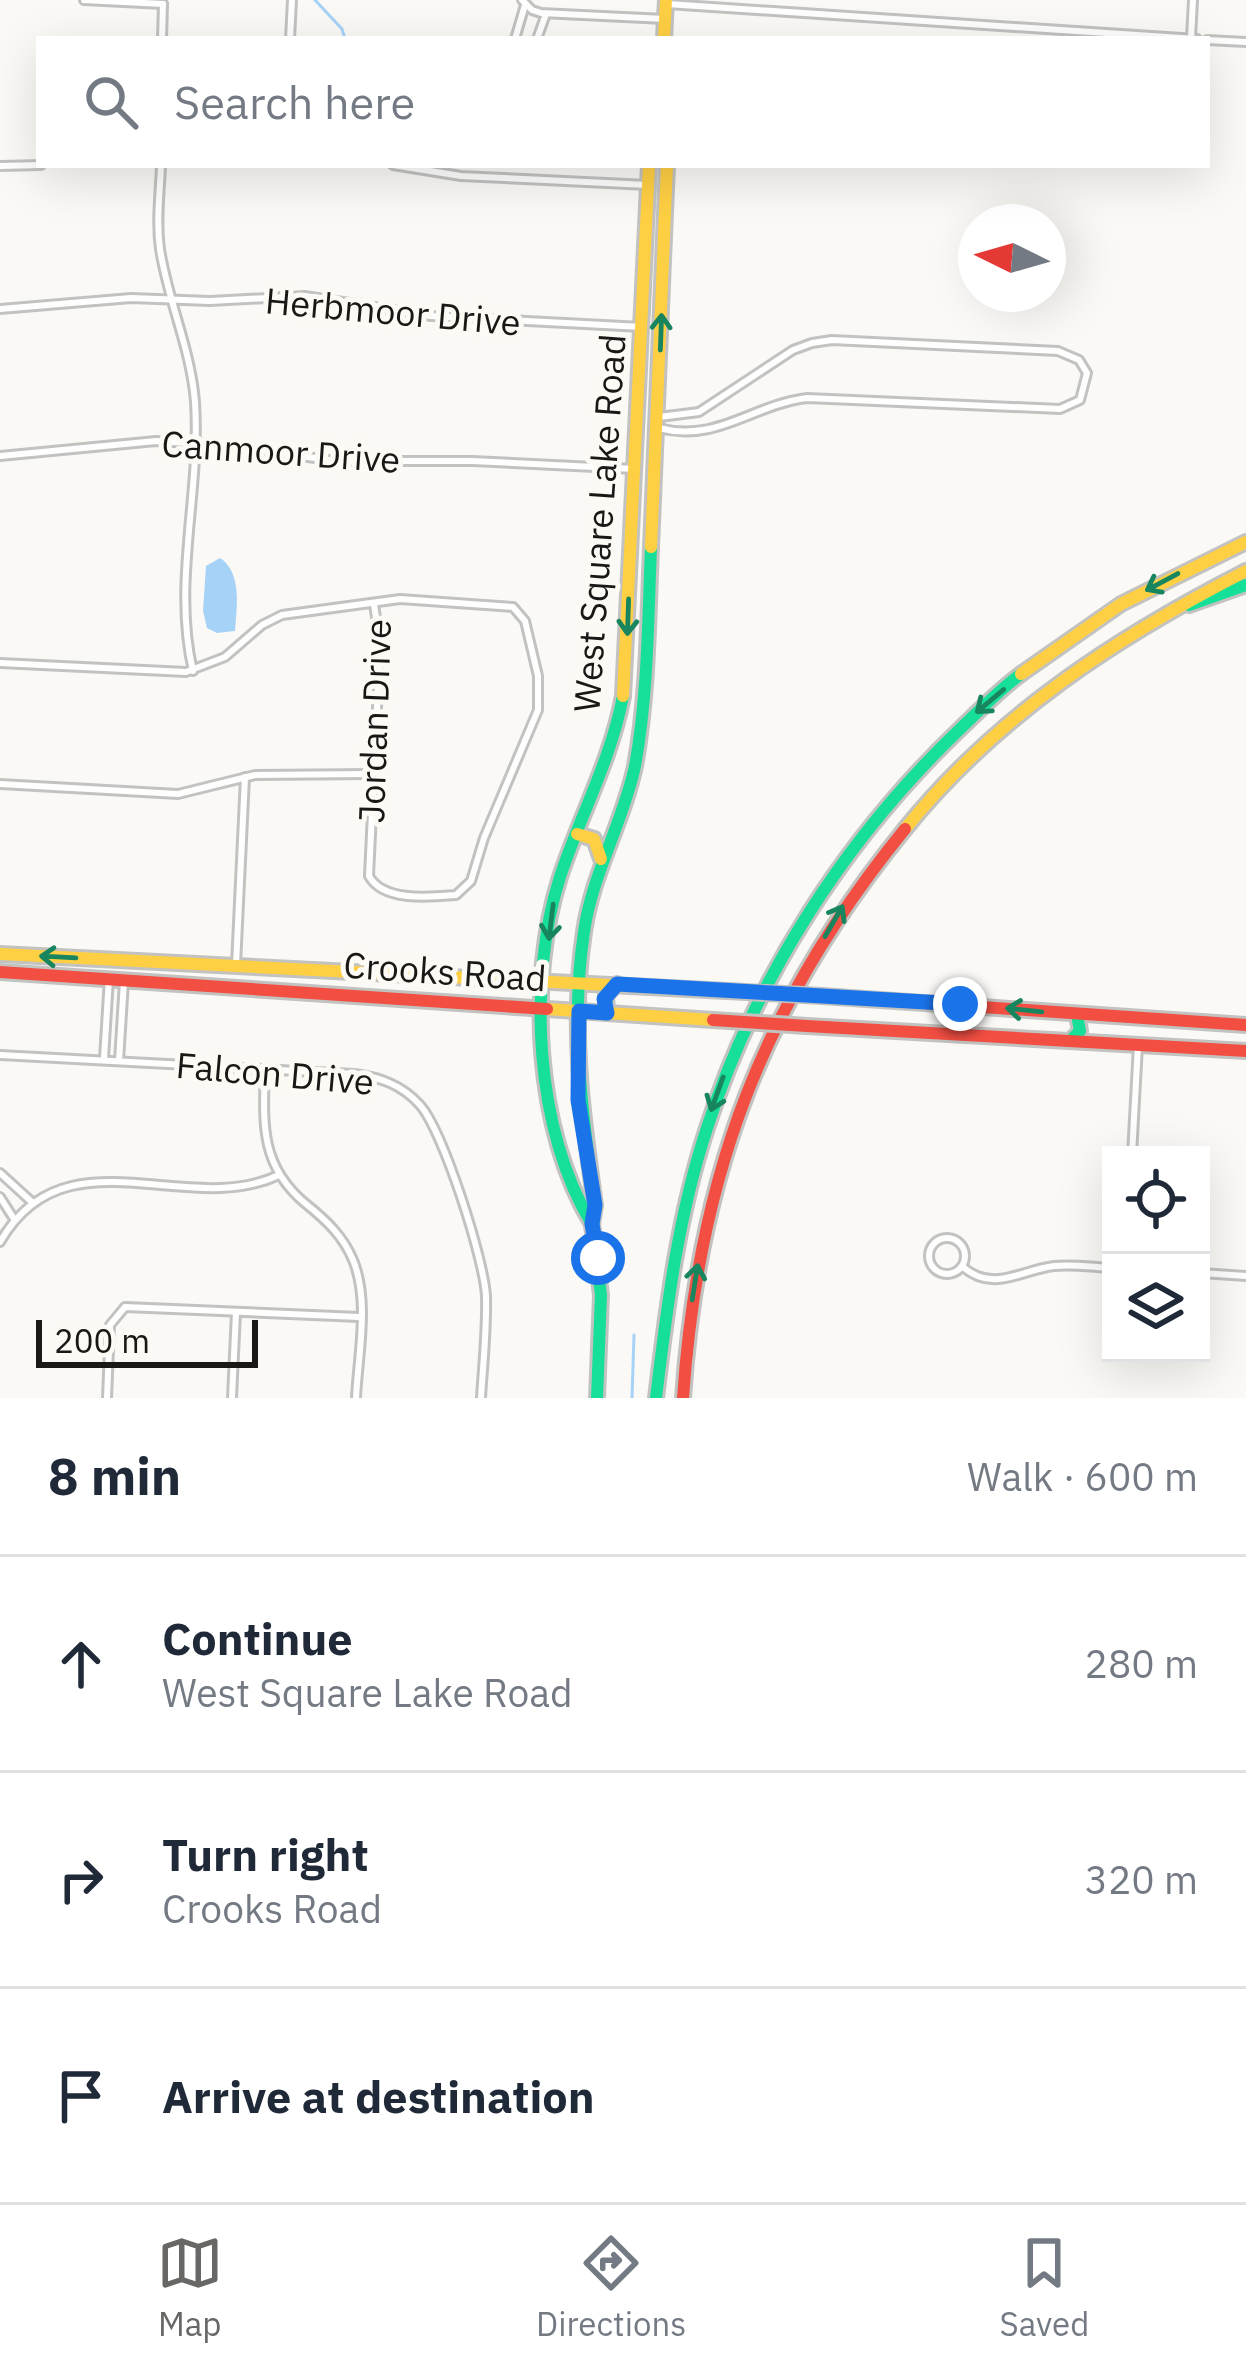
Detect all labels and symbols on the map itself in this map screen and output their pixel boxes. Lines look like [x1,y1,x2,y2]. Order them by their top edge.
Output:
north arrow [958,204,1066,312]
street label: Herbmoor Drive [263,276,523,346]
one-way arrow [650,313,673,352]
street label: West Square Lake Road [562,332,636,714]
street label: Canmoor Drive [160,419,402,483]
one-way arrow [1146,571,1181,594]
one-way arrow [617,597,640,636]
street label: Jordan Drive [347,618,401,824]
one-way arrow [975,686,1006,714]
one-way arrow [539,902,561,941]
one-way arrow [823,904,847,939]
street label: Crooks Road [342,940,548,1002]
one-way arrow [39,945,78,968]
route end [933,977,987,1031]
one-way arrow [1005,999,1044,1021]
street label: Falcon Drive [174,1041,376,1105]
one-way arrow [704,1074,726,1111]
route start [571,1231,625,1285]
one-way arrow [684,1263,707,1302]
scale bar [36,1314,258,1367]

